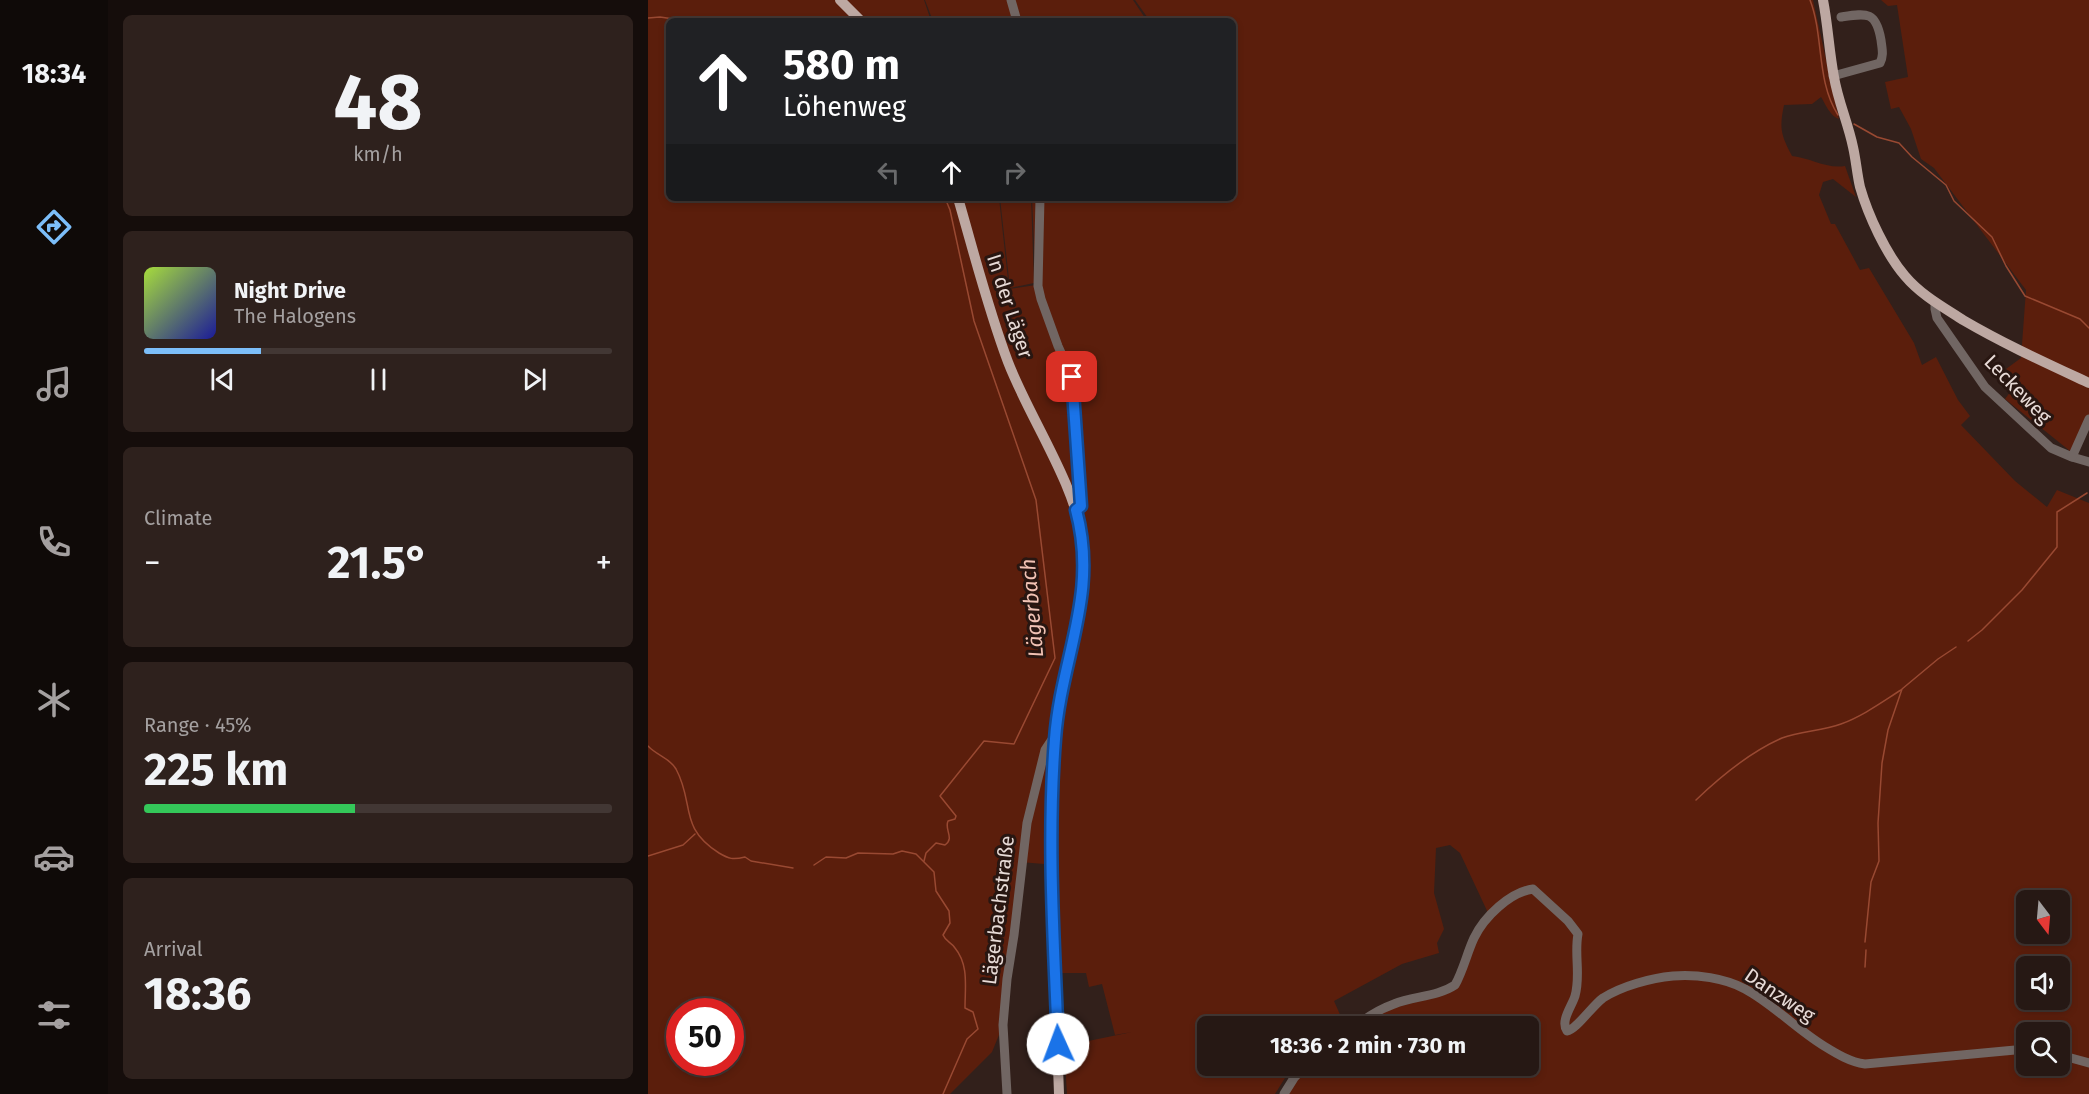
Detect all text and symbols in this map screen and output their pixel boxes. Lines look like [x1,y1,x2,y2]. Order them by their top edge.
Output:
text: 580 m [783,40,900,90]
icon: ahead [684,42,762,120]
text: 48 [333,56,423,150]
text: 18:34 [22,58,86,90]
text: Löhenweg [783,91,906,123]
text: km/h [353,142,403,166]
icon: left [872,156,905,189]
icon: ahead [935,156,968,189]
icon: right [998,156,1031,189]
icon: directions [33,206,75,248]
street label: In der Läger [982,251,1038,361]
text: Night Drive [234,277,346,304]
text: The Halogens [234,304,356,328]
street label: Leckeweg [1979,350,2057,429]
pin [1046,351,1097,402]
icon: arrive [1055,360,1088,393]
icon: music [33,363,75,405]
icon: previous [206,363,239,396]
icon: pause [362,363,395,396]
icon: next [518,363,551,396]
text: Climate [144,506,212,530]
icon: phone [33,521,75,563]
text: 21.5° [327,536,429,590]
text: − [144,543,161,583]
text: + [596,543,612,583]
water label: Lägerbach [1015,558,1049,658]
icon: climate [33,679,75,721]
text: Range · 45% [144,713,251,737]
text: 225 km [144,743,288,797]
street label: Lägerbachstraße [977,834,1019,986]
icon: car [33,836,75,878]
north arrow [2016,890,2070,944]
map controls [2016,890,2070,1076]
text: Arrival [144,937,203,961]
button: sound [2016,956,2070,1010]
street label: Danzweg [1740,963,1820,1028]
text: 18:36 [144,967,251,1021]
icon: filters [33,994,75,1036]
speed limit sign: 50 [666,998,744,1076]
position arrow [1026,1012,1090,1076]
button: search [2016,1022,2070,1076]
text: 18:36 · 2 min · 730 m [1270,1032,1466,1059]

